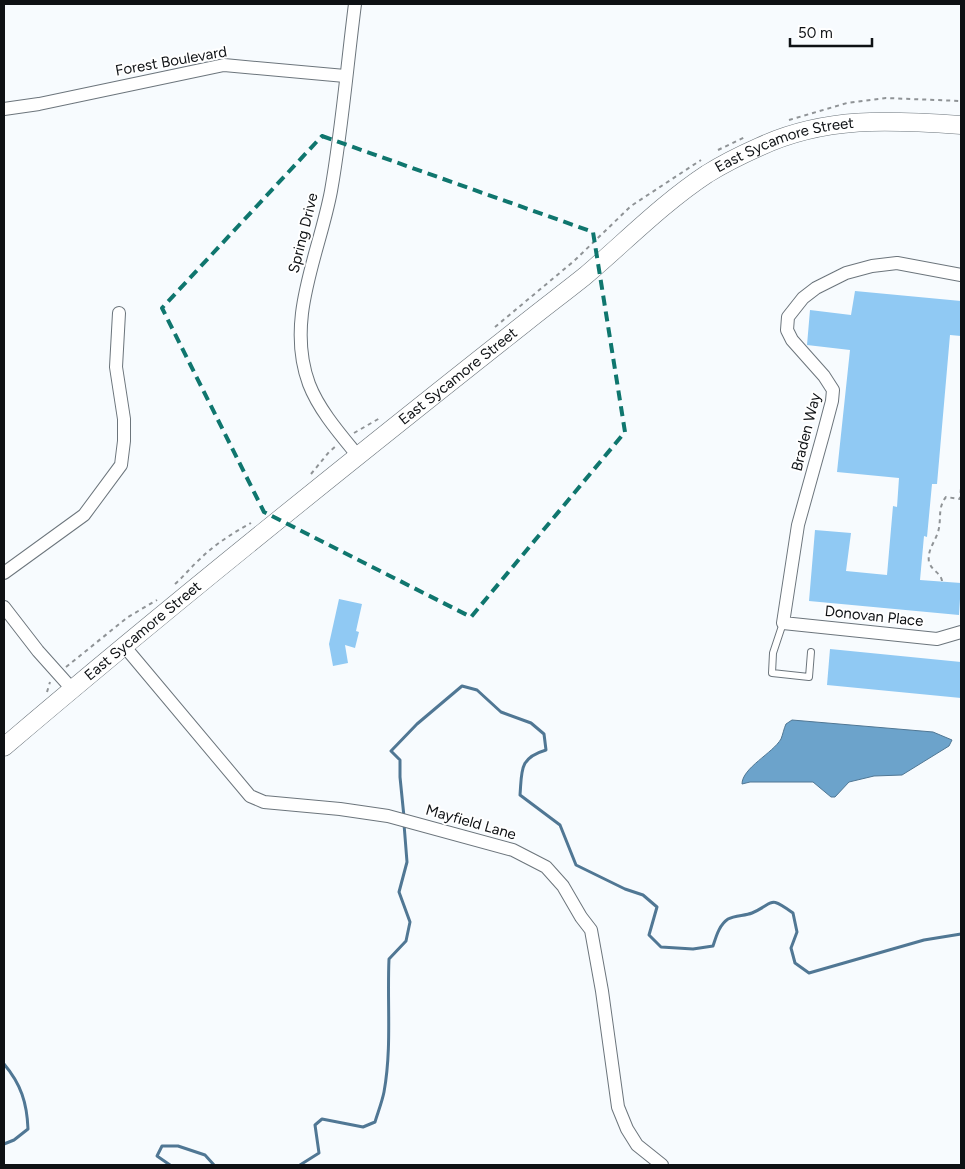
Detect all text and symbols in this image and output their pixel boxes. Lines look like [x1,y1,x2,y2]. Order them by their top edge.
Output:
scale bar [790,15,872,47]
text: 50 m [798,24,833,42]
street label: Forest Boulevard [114,42,228,80]
street label: East Sycamore Street [712,114,855,176]
street label: Spring Drive [284,191,322,275]
street label: East Sycamore Street [395,324,521,429]
street label: Braden Way [788,391,824,473]
street label: East Sycamore Street [81,577,205,684]
street label: Donovan Place [824,602,924,630]
street label: Mayfield Lane [424,801,518,843]

